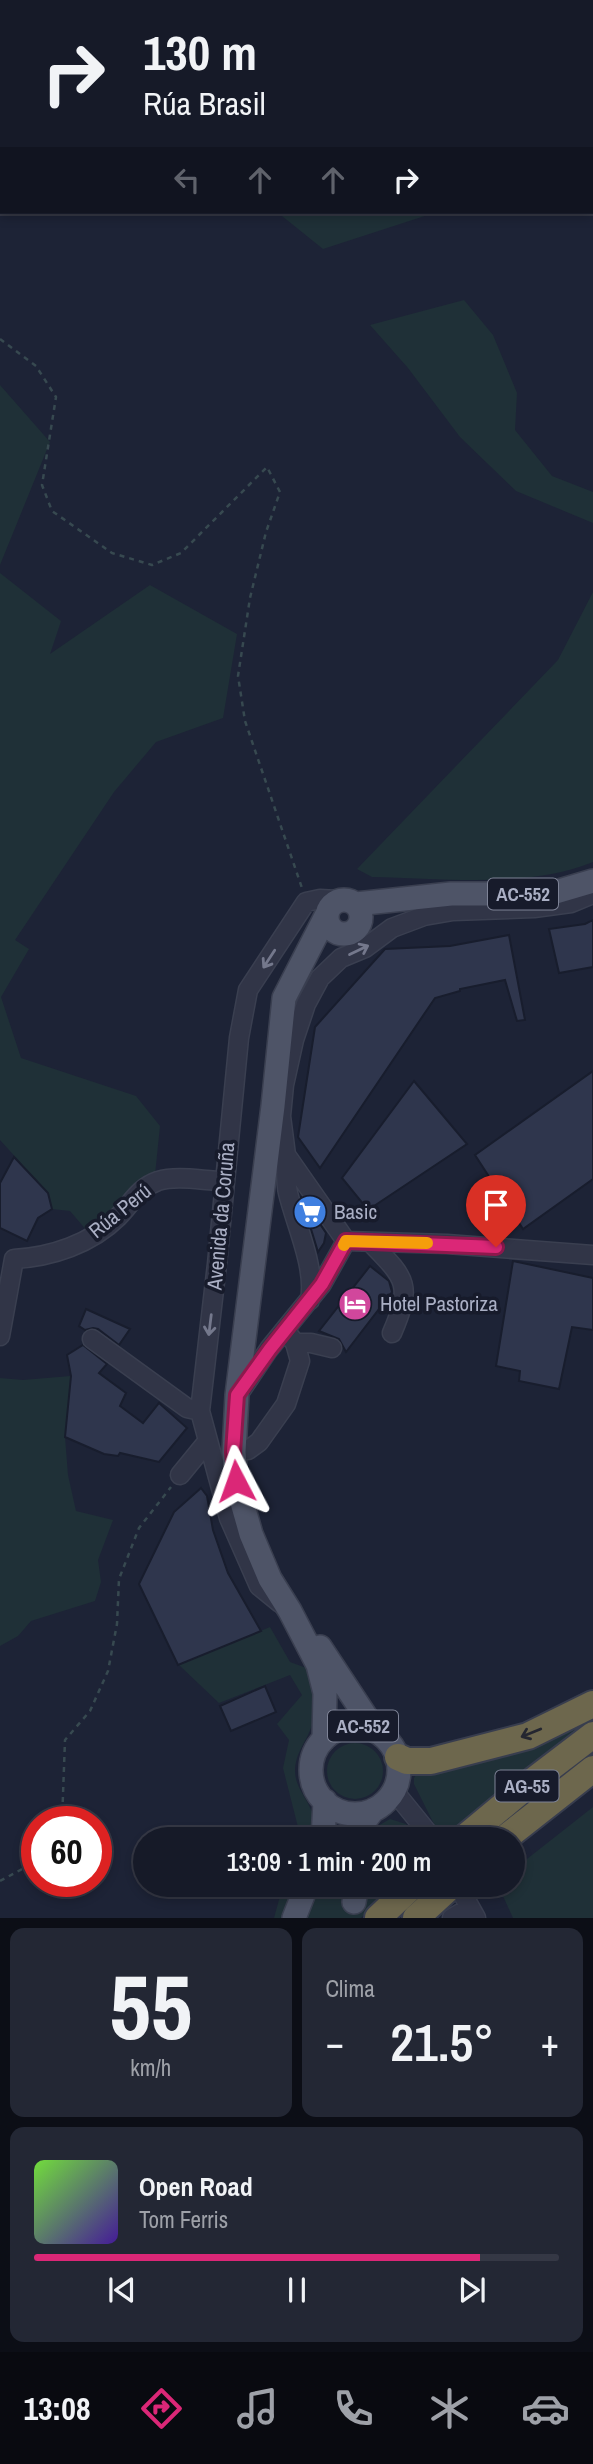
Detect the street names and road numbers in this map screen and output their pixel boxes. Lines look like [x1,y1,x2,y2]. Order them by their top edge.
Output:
road number: AC-552 [488,878,558,909]
street label: Avenida da Coruña [200,1141,241,1292]
street label: Rúa Perú [82,1176,157,1245]
road number: AC-552 [328,1710,398,1742]
road number: AG-55 [496,1770,558,1801]

